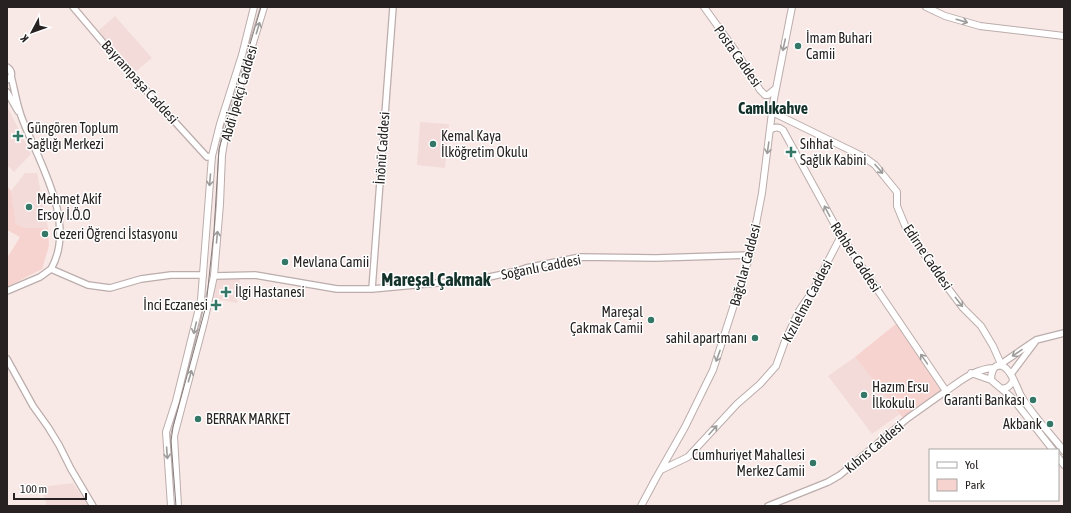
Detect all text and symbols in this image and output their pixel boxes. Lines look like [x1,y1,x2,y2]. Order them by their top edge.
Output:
north arrow [12,12,52,52]
one-way arrow [956,18,969,25]
one-way arrow [255,22,262,35]
street label: Posta Caddesi [711,22,765,90]
place label: İmam Buhari Camii [806,30,872,62]
text: K [18,32,31,45]
street label: Bayrampaşa Caddesi [98,37,182,127]
one-way arrow [780,38,788,51]
marker: İmam Buhari Camii [793,41,803,51]
street label: Abdi İpekçi Caddesi [218,43,260,143]
district label: Camlıkahve [738,99,808,117]
street label: İnönü Caddesi [371,111,393,185]
place label: Güngören Toplum Sağlığı Merkezi [27,120,119,152]
place label: Kemal Kaya İlköğretim Okulu [441,128,528,160]
marker: Güngören Toplum Sağlığı Merkezi [12,130,24,142]
place label: Sıhhat Sağlık Kabini [800,136,866,168]
marker: Kemal Kaya İlköğretim Okulu [428,139,438,149]
one-way arrow [764,141,772,154]
marker: Sıhhat Sağlık Kabini [785,146,797,158]
one-way arrow [874,164,883,175]
one-way arrow [206,173,214,186]
place label: Mehmet Akif Ersoy İ.Ö.O [37,191,102,223]
marker: Mehmet Akif Ersoy İ.Ö.O [24,202,34,212]
one-way arrow [823,205,830,217]
street label: Rehber Caddesi [828,219,884,295]
street label: Edirne Caddesi [900,221,956,293]
street label: Bağcılar Caddesi [726,222,764,308]
place label: Cezeri Öğrenci İstasyonu [53,226,178,242]
marker: Cezeri Öğrenci İstasyonu [40,229,50,239]
one-way arrow [213,231,221,244]
street label: Soğanlı Caddesi [500,251,582,283]
place label: Mevlana Camii [293,254,369,270]
marker: Mevlana Camii [280,257,290,267]
street label: Kızılelma Caddesi [779,257,835,345]
district label: Mareşal Çakmak [381,269,492,290]
place label: İlgi Hastanesi [235,284,305,300]
marker: İlgi Hastanesi [220,286,232,298]
one-way arrow [954,296,963,307]
place label: İnci Eczanesi [143,297,208,313]
marker: İnci Eczanesi [211,300,221,310]
place label: Mareşal Çakmak Camii [570,304,643,336]
marker: Mareşal Çakmak Camii [646,315,656,325]
one-way arrow [190,321,198,334]
place label: sahil apartmanı [666,330,747,346]
marker: sahil apartmanı [750,333,760,343]
one-way arrow [713,349,721,361]
one-way arrow [1012,349,1023,357]
one-way arrow [920,354,928,365]
one-way arrow [187,369,195,382]
place label: Hazım Ersu İlkokulu [872,379,929,411]
marker: Hazım Ersu İlkokulu [859,390,869,400]
place label: Garanti Bankası [944,392,1025,408]
marker: Garanti Bankası [1028,395,1038,405]
place label: BERRAK MARKET [206,411,290,427]
marker: BERRAK MARKET [193,414,203,424]
place label: Akbank [1003,416,1042,432]
street label: Kıbrıs Caddesi [841,418,907,476]
marker: Akbank [1045,419,1055,429]
one-way arrow [708,425,718,435]
one-way arrow [164,447,171,460]
place label: Cumhuriyet Mahallesi Merkez Camii [692,447,805,479]
legend [929,449,1059,501]
marker: Cumhuriyet Mahallesi Merkez Camii [808,458,818,468]
text: Yol [965,458,979,472]
scale bar [14,475,86,501]
text: Park [965,478,986,492]
text: 100 m [20,482,47,496]

